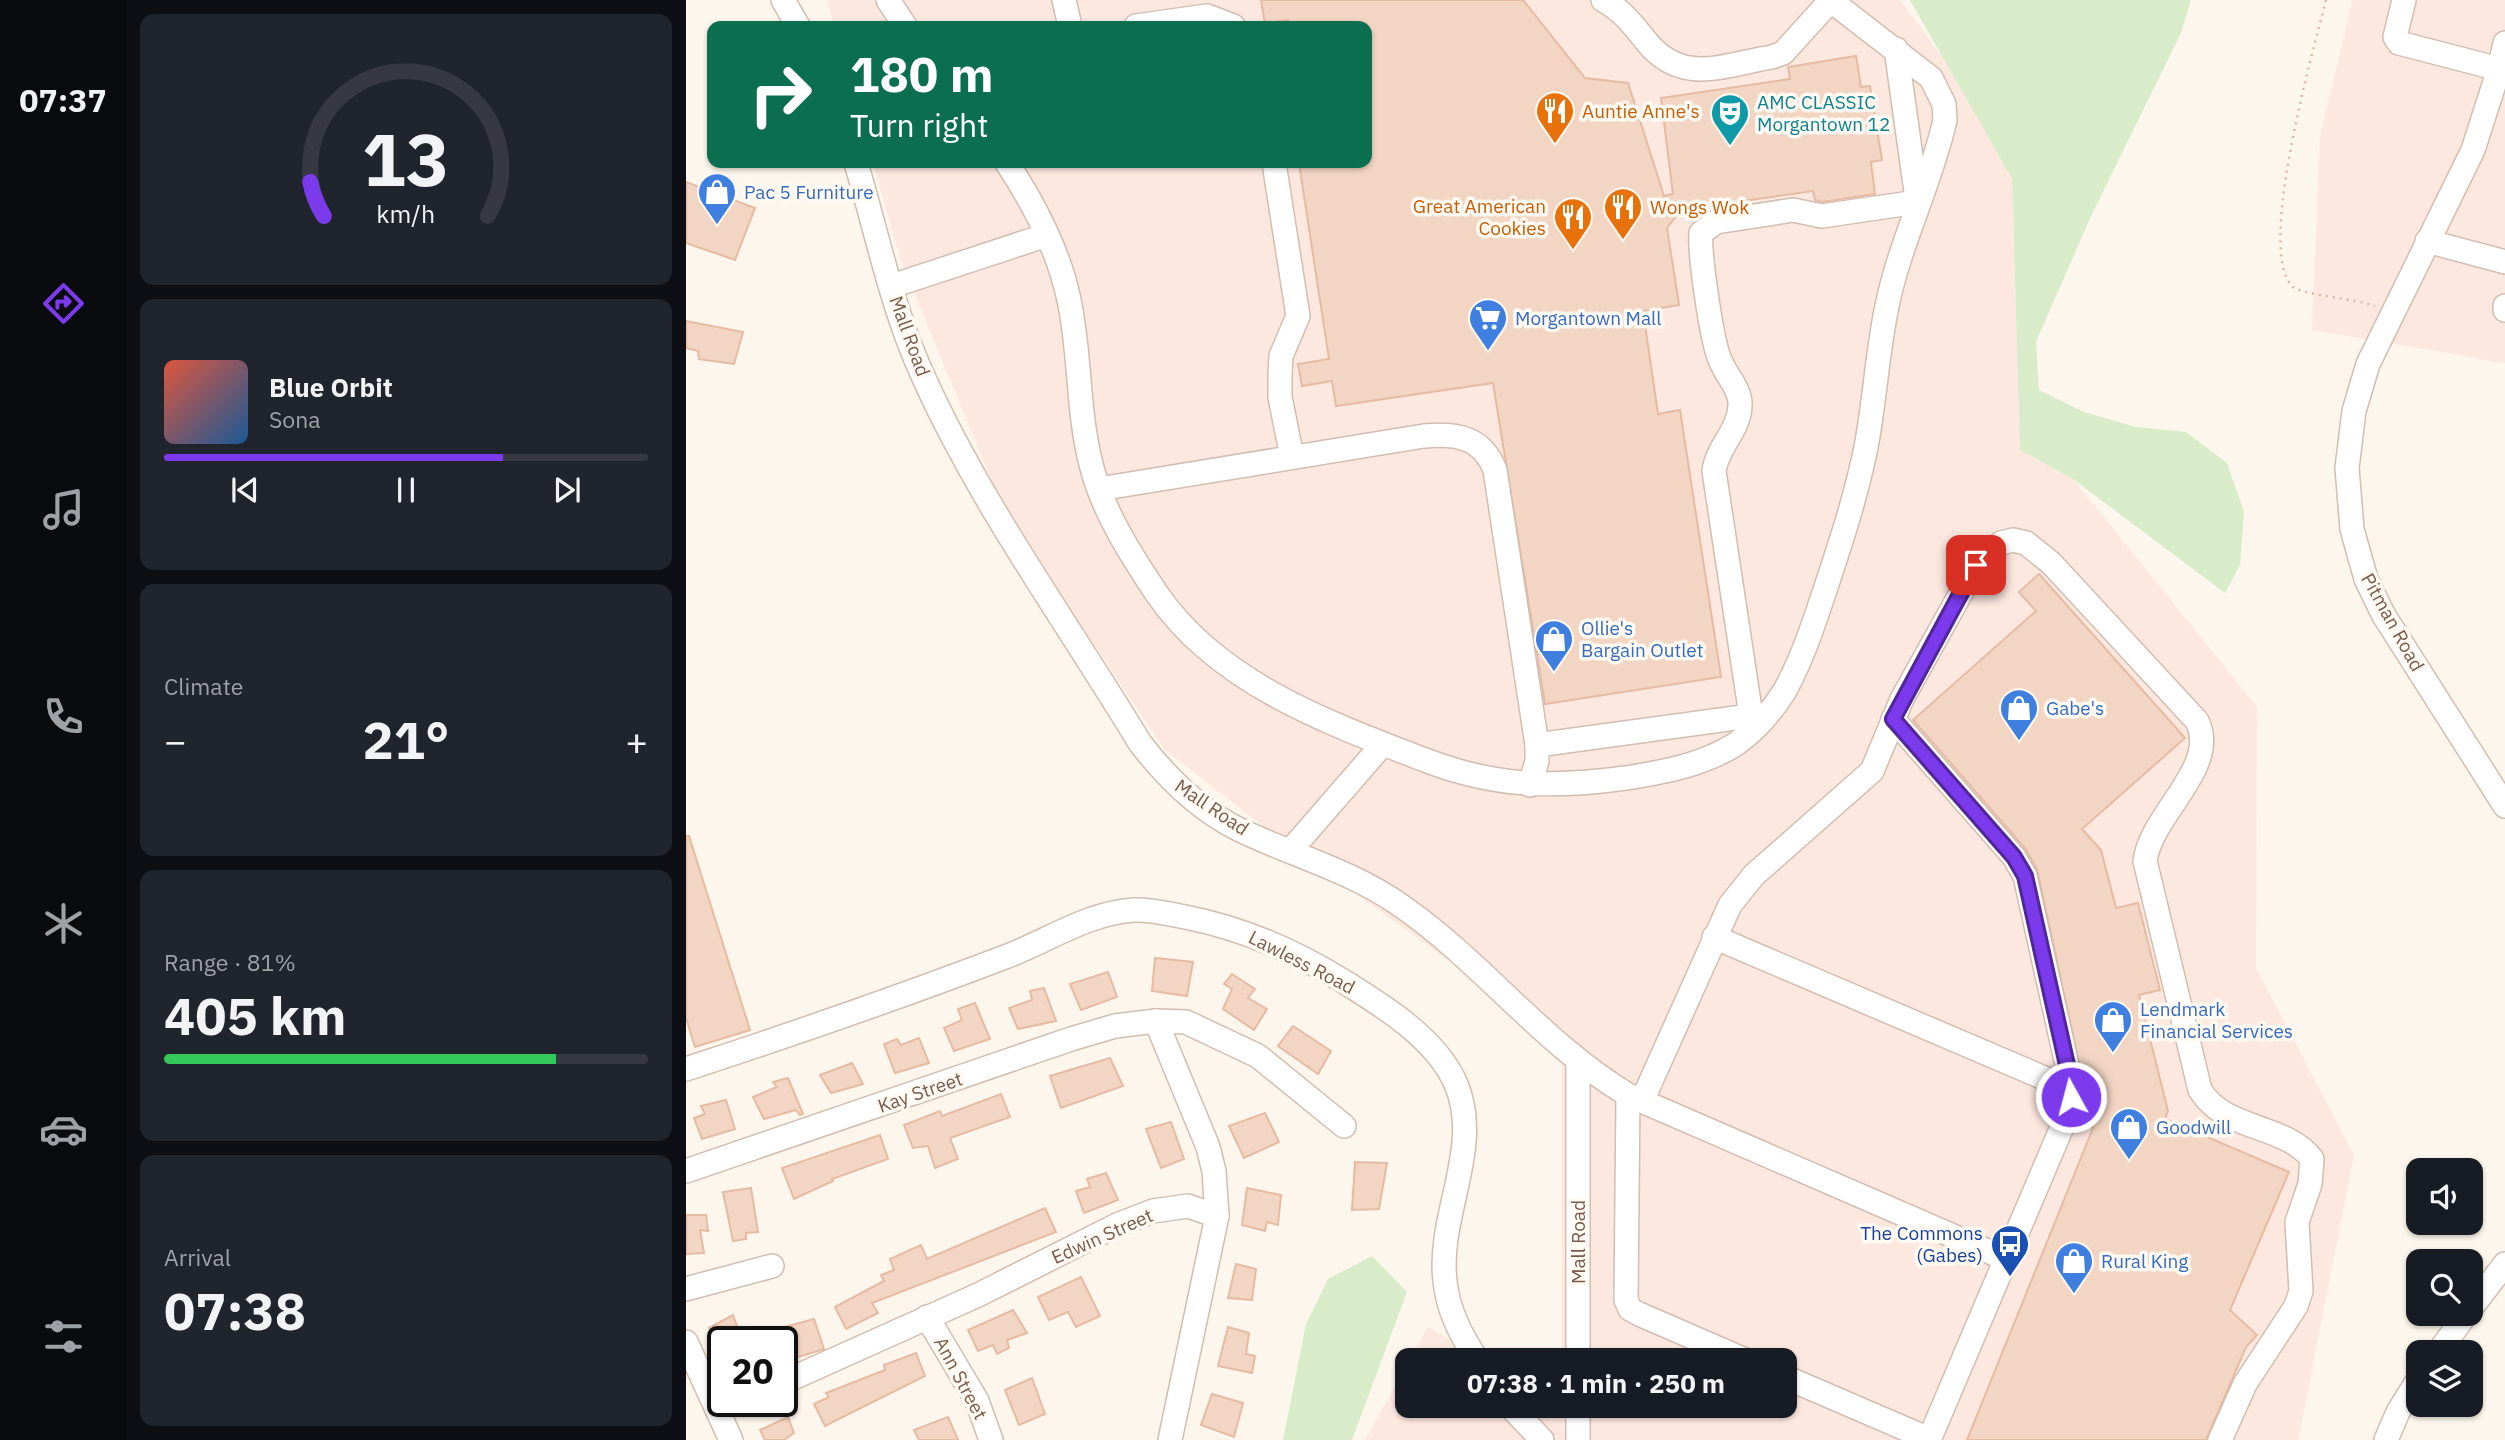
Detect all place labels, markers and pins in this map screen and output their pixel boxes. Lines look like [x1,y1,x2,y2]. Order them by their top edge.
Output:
restaurant icon: Auntie Anne's [1534,90,1576,145]
place label: AMC CLASSIC Morgantown 12 [1757,90,1890,136]
theatre icon: AMC CLASSIC Morgantown 12 [1709,92,1751,147]
place label: Auntie Anne's [1582,99,1700,123]
shop icon: Pac 5 Furniture [696,171,738,226]
place label: Pac 5 Furniture [744,180,874,204]
restaurant icon: Wongs Wok [1602,186,1644,241]
place label: Great American Cookies [1413,194,1546,240]
place label: Wongs Wok [1650,195,1749,219]
restaurant icon: Great American Cookies [1552,196,1594,251]
supermarket icon: Morgantown Mall [1467,297,1509,352]
place label: Morgantown Mall [1515,306,1661,330]
pin [1946,535,2006,595]
place label: Ollie's Bargain Outlet [1581,616,1703,662]
shop icon: Ollie's Bargain Outlet [1533,618,1575,673]
shop icon: Gabe's [1998,687,2040,742]
place label: Gabe's [2046,696,2104,720]
place label: Lendmark Financial Services [2140,997,2293,1043]
shop icon: Lendmark Financial Services [2092,999,2134,1054]
shop icon: Goodwill [2108,1106,2150,1161]
place label: Goodwill [2156,1115,2231,1139]
place label: The Commons (Gabes) [1860,1221,1983,1267]
bus stop icon: The Commons (Gabes) [1989,1223,2031,1278]
shop icon: Rural King [2053,1240,2095,1295]
place label: Rural King [2101,1249,2188,1273]

